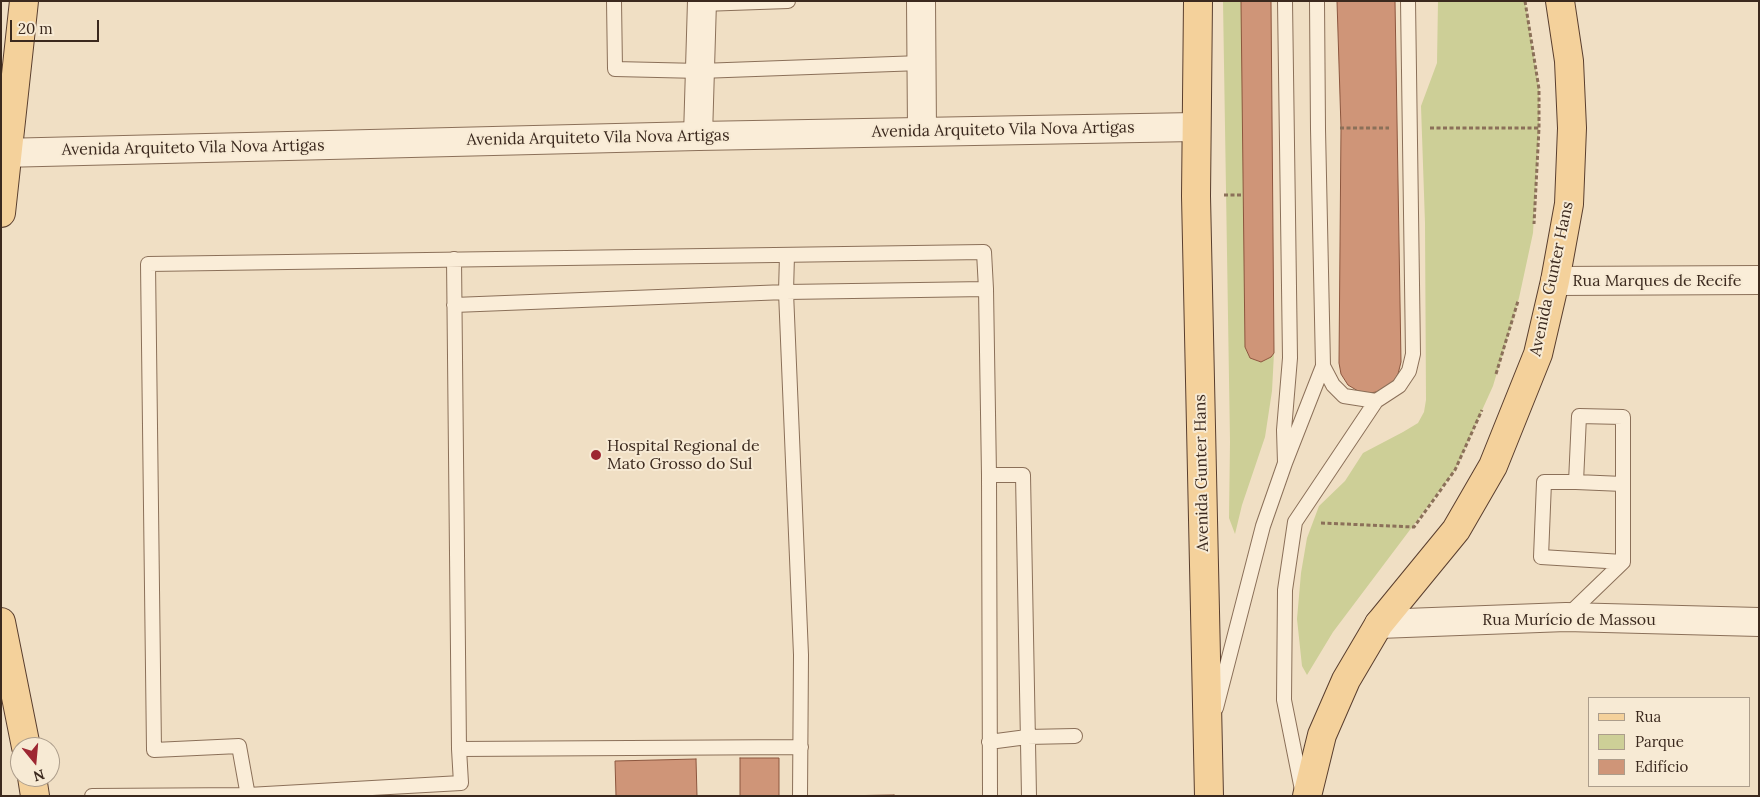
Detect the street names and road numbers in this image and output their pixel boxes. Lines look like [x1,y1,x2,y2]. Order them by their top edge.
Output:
street label: Avenida Arquiteto Vila Nova Artigas [871,118,1135,142]
street label: Avenida Arquiteto Vila Nova Artigas [466,126,730,150]
street label: Avenida Arquiteto Vila Nova Artigas [61,136,325,160]
street label: Avenida Gunter Hans [1526,200,1578,358]
street label: Rua Marques de Recife [1573,271,1741,291]
street label: Avenida Gunter Hans [1191,394,1213,552]
street label: Rua Murício de Massou [1482,610,1656,630]

